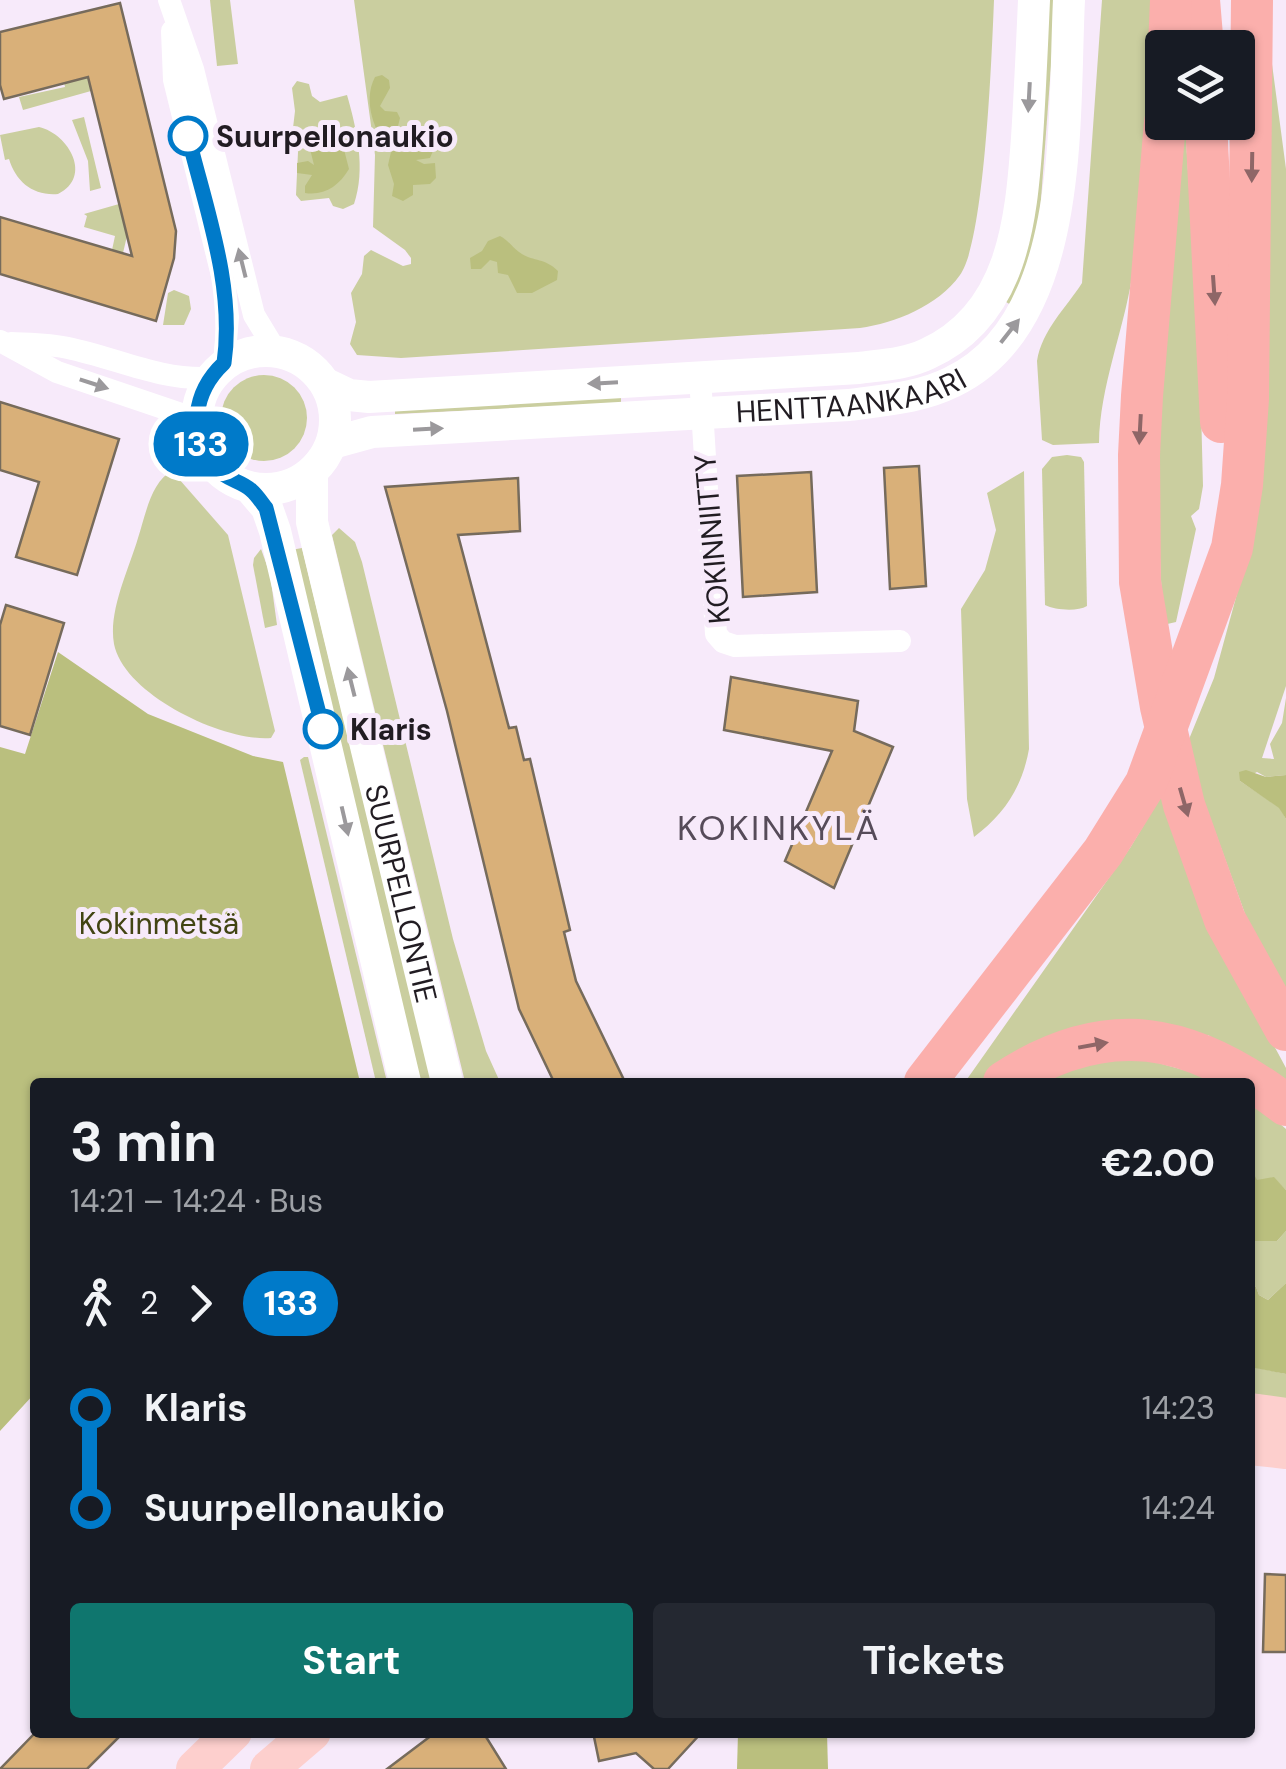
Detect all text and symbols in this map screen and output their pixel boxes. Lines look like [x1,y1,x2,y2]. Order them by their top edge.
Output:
map controls [1145,30,1255,140]
button: layers [1145,30,1255,140]
one-way arrow [1021,82,1037,114]
marker: Suurpellonaukio [169,117,207,155]
place label: Suurpellonaukio [216,117,454,156]
one-way arrow [1244,152,1260,184]
one-way arrow [233,247,249,278]
one-way arrow [1206,274,1222,306]
one-way arrow [999,319,1020,345]
street label: HENTTAANKAARI [735,359,973,431]
one-way arrow [586,375,618,391]
one-way arrow [79,378,109,393]
line badge: 133 [144,412,258,476]
one-way arrow [1132,414,1148,446]
text: 133 [174,421,228,467]
one-way arrow [413,421,445,437]
street label: KOKINNIITTY [685,452,739,626]
one-way arrow [342,666,358,697]
marker: Klaris [304,710,342,748]
place label: Klaris [350,710,432,749]
street label: SUURPELLONTIE [356,780,447,1007]
one-way arrow [1177,787,1192,817]
district label: KOKINKYLÄ [677,805,881,851]
one-way arrow [338,806,353,837]
park label: Kokinmetsä [79,904,239,943]
one-way arrow [1078,1037,1109,1052]
text: 3 min [70,1106,217,1178]
text: €2.00 [1101,1138,1215,1188]
text: 14:21 – 14:24 · Bus [70,1180,323,1222]
icon: walk [70,1276,125,1331]
icon: forward [173,1276,228,1331]
text: 133 [263,1280,318,1326]
text: 2 [140,1282,158,1324]
text: Klaris [144,1383,247,1433]
text: 14:23 [1142,1387,1215,1429]
text: Suurpellonaukio [144,1483,445,1533]
text: 14:24 [1142,1487,1215,1529]
button: Start [70,1603,633,1718]
button: Tickets [653,1603,1215,1718]

